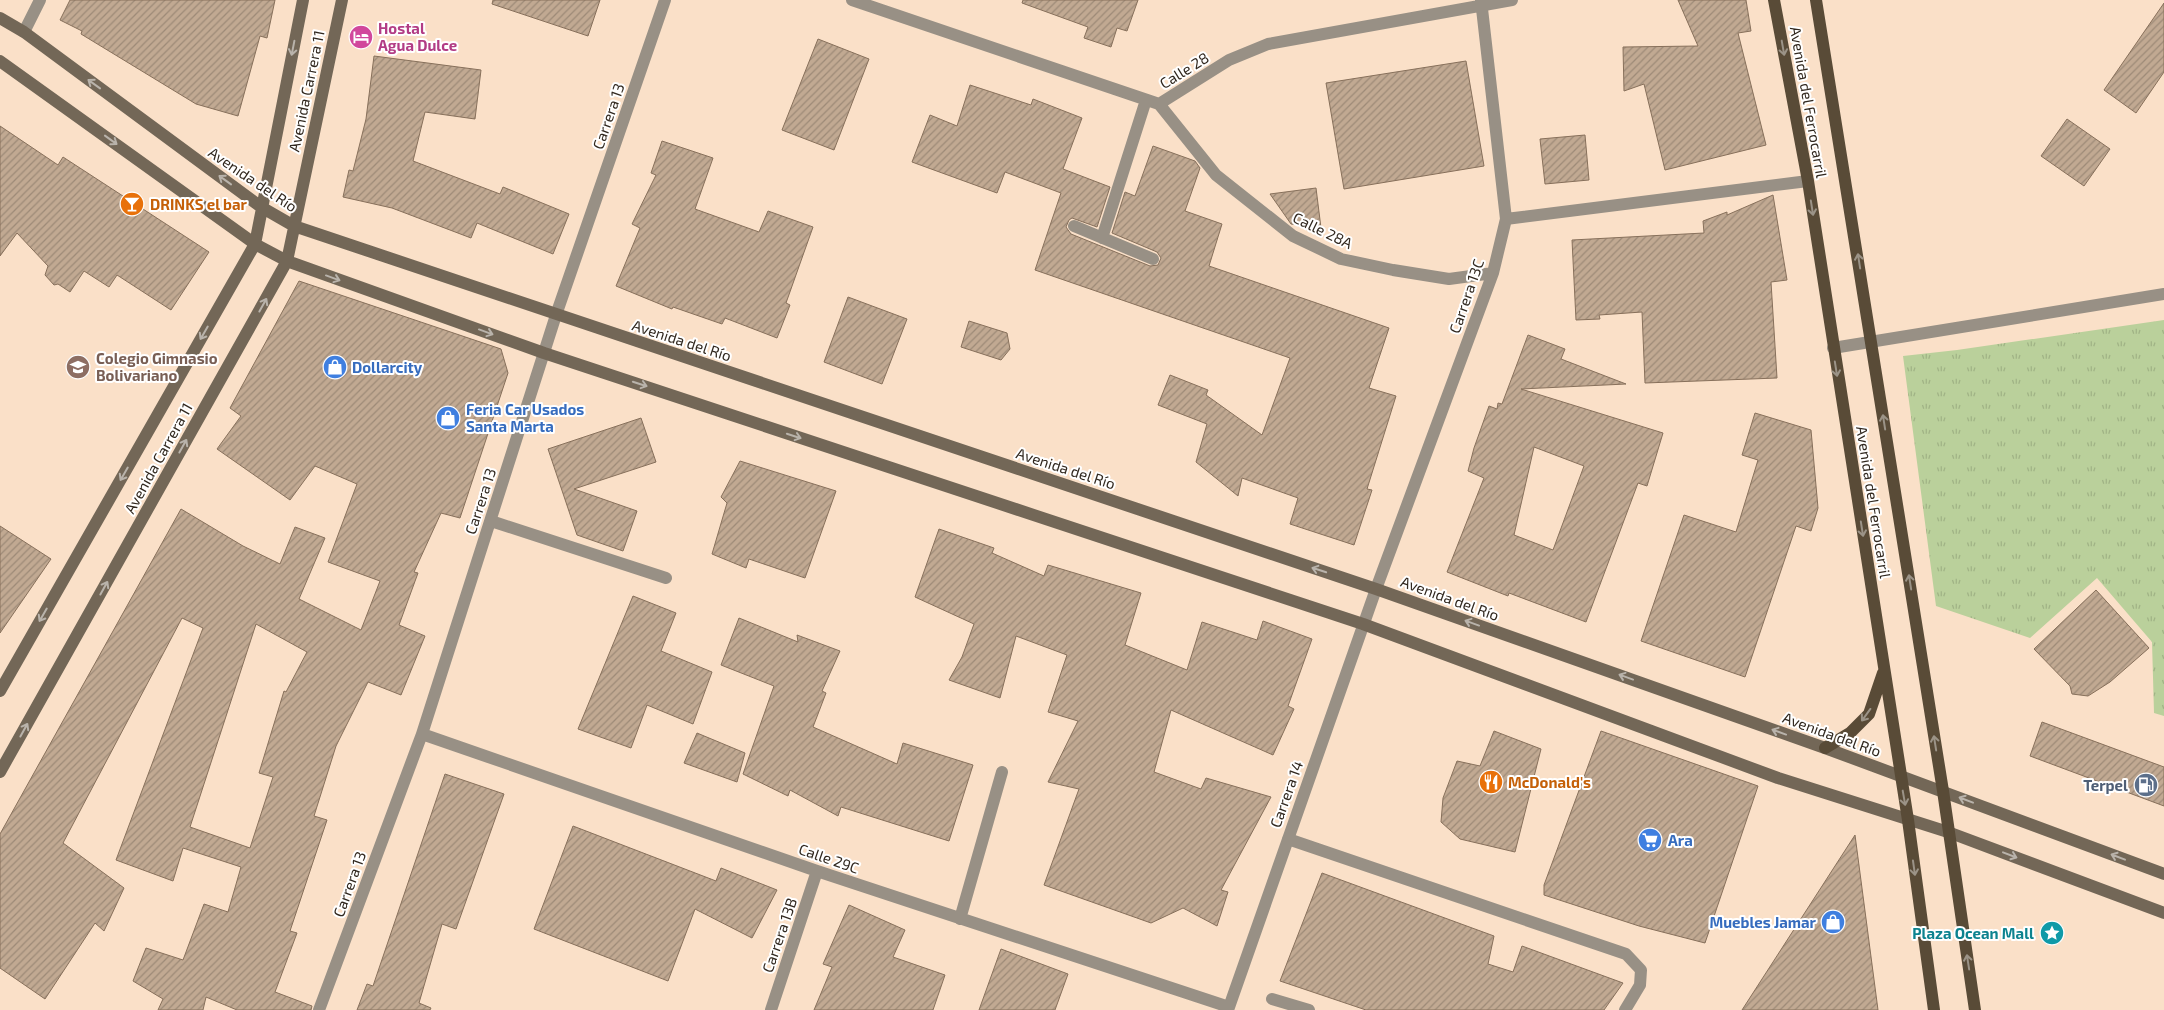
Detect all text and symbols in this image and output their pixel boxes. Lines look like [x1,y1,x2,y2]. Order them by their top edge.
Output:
place label: Hostal Agua Dulce [378,19,457,54]
hotel icon: Hostal Agua Dulce [348,24,374,50]
street label: Avenida del Ferrocarril [1787,25,1831,180]
street label: Avenida Carrera 11 [284,29,328,153]
one-way arrow [288,39,297,55]
one-way arrow [1779,40,1789,56]
street label: Calle 28 [1156,48,1212,92]
one-way arrow [87,79,101,89]
street label: Carrera 13 [588,81,628,151]
one-way arrow [104,135,118,145]
street label: Avenida del Río [205,143,301,215]
one-way arrow [218,175,232,185]
bar icon: DRINKS el bar [119,191,145,217]
place label: DRINKS el bar [150,195,247,213]
one-way arrow [1807,200,1817,216]
street label: Calle 28A [1290,208,1356,252]
one-way arrow [1853,253,1863,269]
street label: Carrera 13C [1445,256,1487,335]
one-way arrow [324,274,340,283]
one-way arrow [258,298,268,312]
street label: Avenida del Río [630,316,734,364]
one-way arrow [199,326,209,340]
one-way arrow [478,328,493,337]
place label: Colegio Gimnasio Bolivariano [96,349,218,384]
school or university icon: Colegio Gimnasio Bolivariano [65,354,91,380]
shop icon: Dollarcity [322,354,348,380]
place label: Dollarcity [352,358,423,377]
one-way arrow [1831,360,1841,376]
one-way arrow [631,380,647,390]
street label: Avenida Carrera 11 [120,400,196,516]
place label: Feria Car Usados Santa Marta [466,400,584,435]
shop icon: Feria Car Usados Santa Marta [435,405,461,431]
one-way arrow [1879,414,1889,430]
street label: Avenida del Ferrocarril [1853,425,1895,580]
one-way arrow [786,431,802,441]
one-way arrow [178,439,188,454]
street label: Avenida del Río [1014,444,1118,492]
street label: Carrera 13 [461,466,499,536]
one-way arrow [118,467,128,481]
one-way arrow [1857,521,1867,537]
one-way arrow [1311,564,1327,574]
street label: Avenida del Río [1398,572,1502,624]
one-way arrow [1904,574,1914,590]
one-way arrow [99,581,109,596]
one-way arrow [38,608,48,623]
one-way arrow [1465,618,1481,627]
one-way arrow [1618,672,1634,681]
street label: Avenida del Río [1780,708,1884,760]
one-way arrow [1861,708,1871,722]
one-way arrow [19,722,29,737]
one-way arrow [1771,727,1787,736]
one-way arrow [1930,735,1940,751]
street label: Carrera 14 [1266,758,1306,830]
restaurant icon: McDonald's [1478,769,1504,795]
fuel station icon: Terpel [2133,772,2159,798]
place label: McDonald's [1508,773,1591,791]
place label: Terpel [2083,776,2128,794]
one-way arrow [1899,789,1909,805]
one-way arrow [1959,794,1974,804]
supermarket icon: Ara [1637,827,1663,853]
place label: Ara [1668,831,1693,849]
street label: Calle 29C [796,839,862,877]
street label: Carrera 13 [329,849,369,919]
one-way arrow [2001,851,2017,860]
one-way arrow [2111,851,2126,860]
one-way arrow [1909,860,1919,876]
street label: Carrera 13B [758,895,800,975]
shop icon: Muebles Jamar [1820,909,1846,935]
place label: Muebles Jamar [1709,913,1817,931]
place icon: Plaza Ocean Mall [2039,920,2065,946]
place label: Plaza Ocean Mall [1912,924,2034,942]
one-way arrow [1962,954,1972,970]

